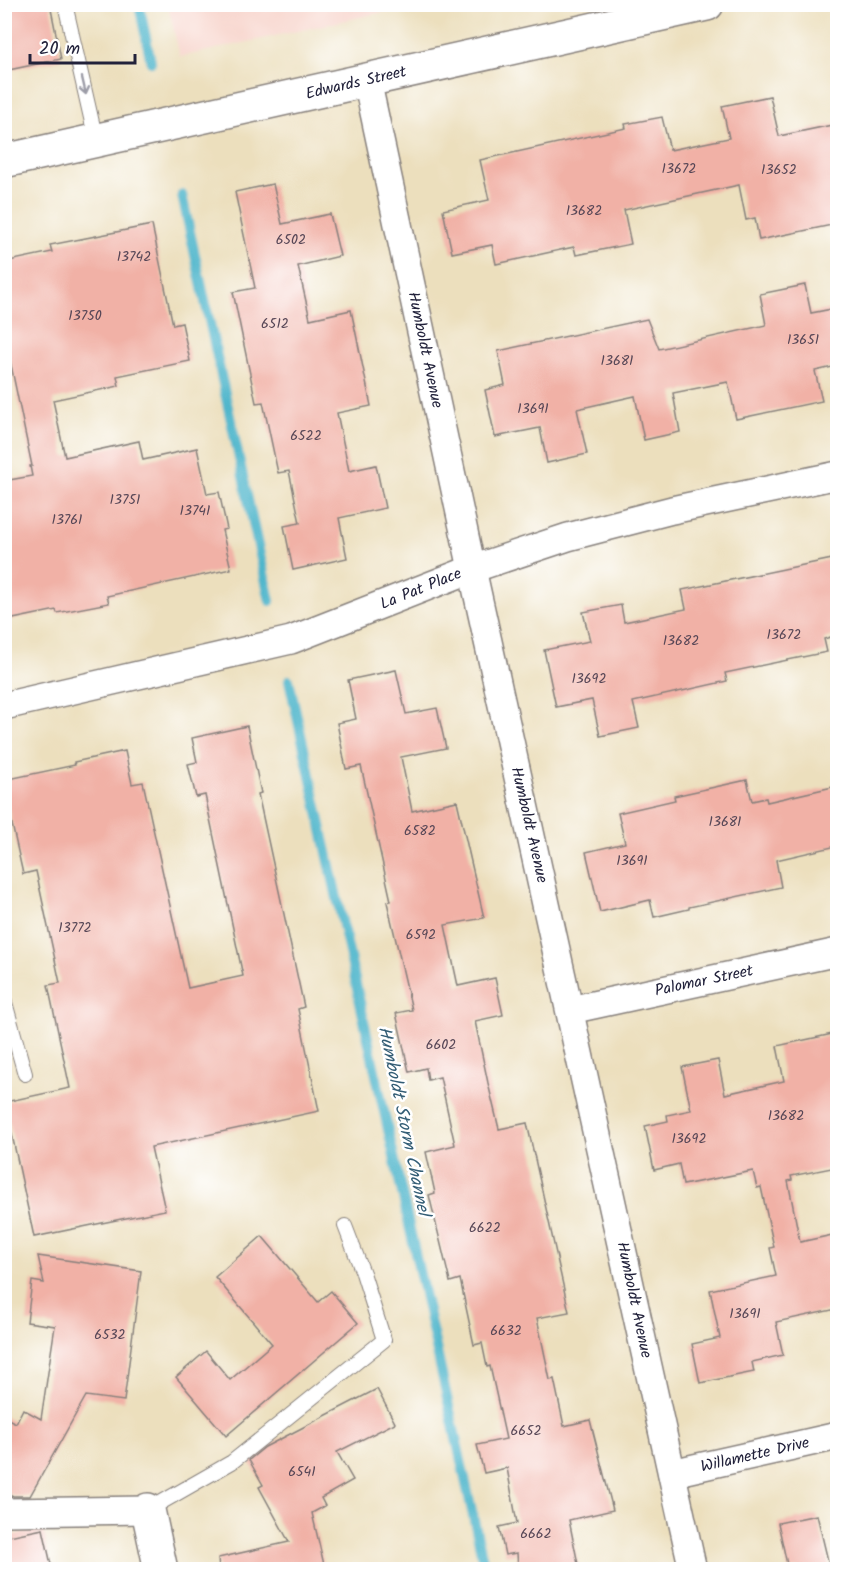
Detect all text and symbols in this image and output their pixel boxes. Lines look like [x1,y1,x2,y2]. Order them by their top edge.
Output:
scale bar [30,27,135,65]
text: 20 m [39,35,80,64]
street label: Edwards Street [303,59,410,107]
one-way arrow [78,77,90,96]
house number: 13672 [662,158,696,180]
house number: 13652 [761,159,797,181]
house number: 13682 [566,200,602,222]
house number: 6502 [276,229,306,251]
house number: 13742 [117,246,151,268]
street label: Humboldt Avenue [400,289,450,411]
house number: 13750 [68,305,102,327]
house number: 6512 [261,313,289,335]
house number: 13651 [787,329,819,351]
house number: 13681 [601,350,634,372]
house number: 13691 [517,398,549,420]
house number: 6522 [290,425,322,447]
house number: 13751 [110,489,140,511]
house number: 13741 [180,500,210,522]
house number: 13761 [51,509,83,531]
street label: La Pat Place [376,561,466,617]
house number: 13672 [767,624,801,646]
house number: 13682 [663,630,699,652]
house number: 13692 [571,668,607,690]
street label: Humboldt Avenue [504,764,554,886]
house number: 13681 [709,811,742,833]
house number: 6582 [404,820,436,842]
house number: 13691 [616,850,648,872]
house number: 13772 [58,917,92,939]
house number: 6592 [406,924,436,946]
street label: Palomar Street [653,958,756,1004]
water label: Humboldt Storm Channel [369,1024,438,1222]
house number: 6602 [426,1034,456,1056]
house number: 13682 [768,1105,804,1127]
house number: 13692 [671,1128,707,1150]
house number: 6622 [469,1217,501,1239]
street label: Humboldt Avenue [609,1239,659,1361]
house number: 13691 [729,1303,761,1325]
house number: 6632 [490,1320,522,1342]
house number: 6532 [94,1324,126,1346]
house number: 6652 [510,1420,542,1442]
street label: Willamette Drive [698,1430,812,1480]
house number: 6541 [288,1461,316,1483]
house number: 6662 [520,1523,552,1545]

